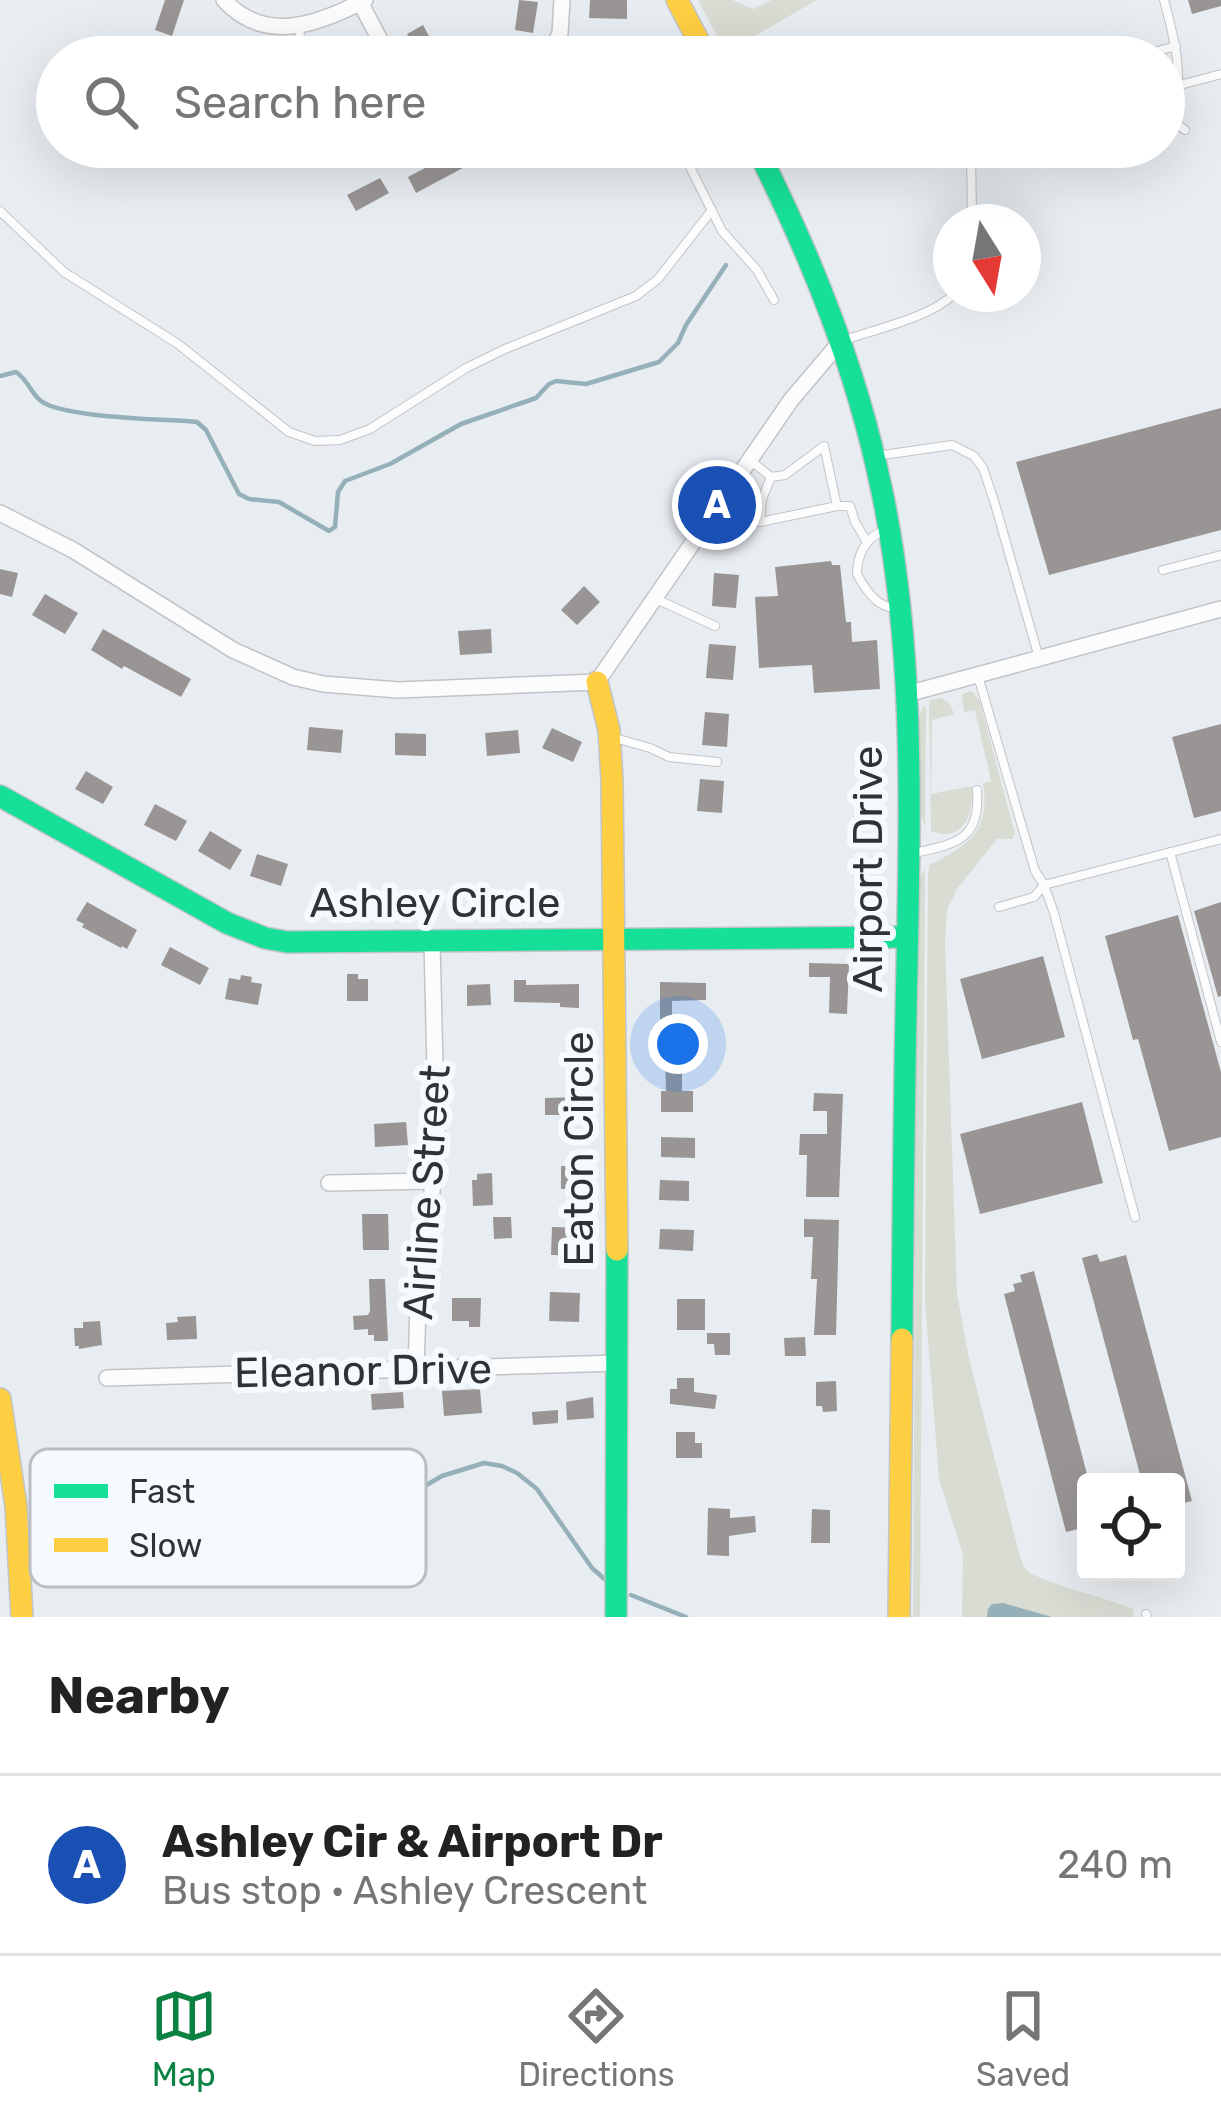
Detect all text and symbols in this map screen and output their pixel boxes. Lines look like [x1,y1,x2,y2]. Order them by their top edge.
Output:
search box [36,36,1185,168]
icon: search [78,69,144,135]
text: Search here [174,76,426,129]
north arrow [933,204,1041,312]
pin: A [678,460,756,550]
street label: Airport Drive [843,745,893,993]
street label: Ashley Circle [309,878,561,928]
your location [648,1014,708,1074]
street label: Eaton Circle [554,1031,604,1267]
street label: Airline Street [393,1063,461,1321]
street label: Eleanor Drive [233,1344,493,1398]
legend [30,1449,426,1587]
text: Fast [129,1472,195,1511]
map controls [1077,1473,1185,1581]
button: locate [1077,1473,1185,1581]
text: Slow [129,1526,203,1565]
text: Nearby [48,1665,230,1726]
text: Ashley Cir & Airport Dr [162,1815,663,1868]
text: A [73,1842,101,1888]
text: 240 m [1057,1842,1173,1888]
text: Bus stop · Ashley Crescent [162,1868,647,1914]
tab: Map [151,1983,217,2094]
tab: Directions [518,1983,675,2094]
tab: Saved [976,1983,1070,2094]

